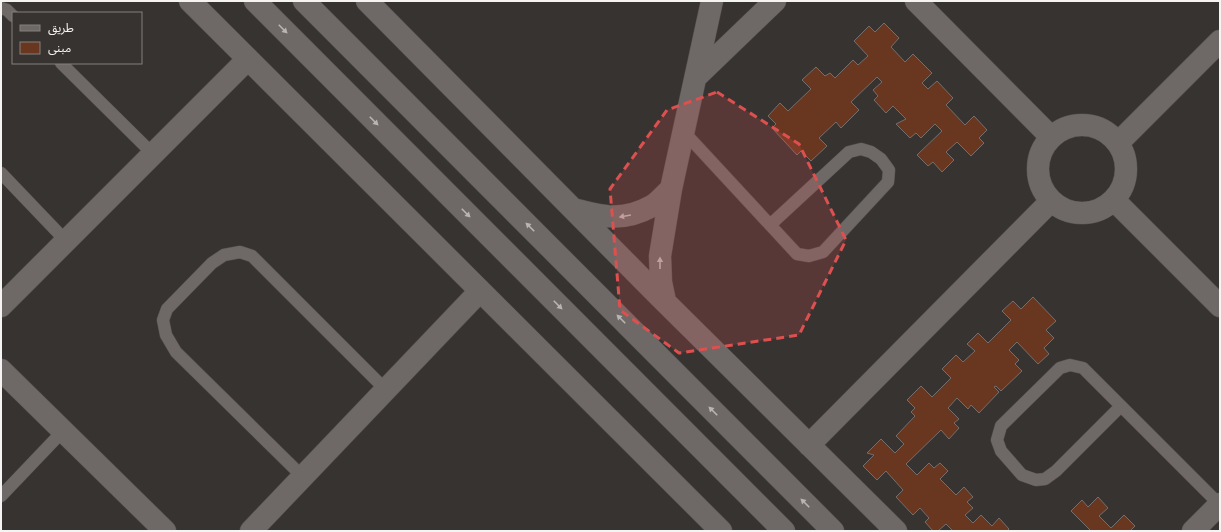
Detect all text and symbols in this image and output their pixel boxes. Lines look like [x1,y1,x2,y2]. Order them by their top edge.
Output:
legend [12,12,142,64]
text: طريق [48,20,74,36]
one-way arrow [278,24,287,34]
text: مبنى [48,40,71,55]
one-way arrow [369,116,379,126]
one-way arrow [461,208,471,218]
one-way arrow [618,213,631,219]
one-way arrow [525,222,535,232]
one-way arrow [657,256,663,269]
one-way arrow [553,300,563,310]
one-way arrow [616,314,626,324]
one-way arrow [708,406,718,416]
one-way arrow [800,498,810,508]

